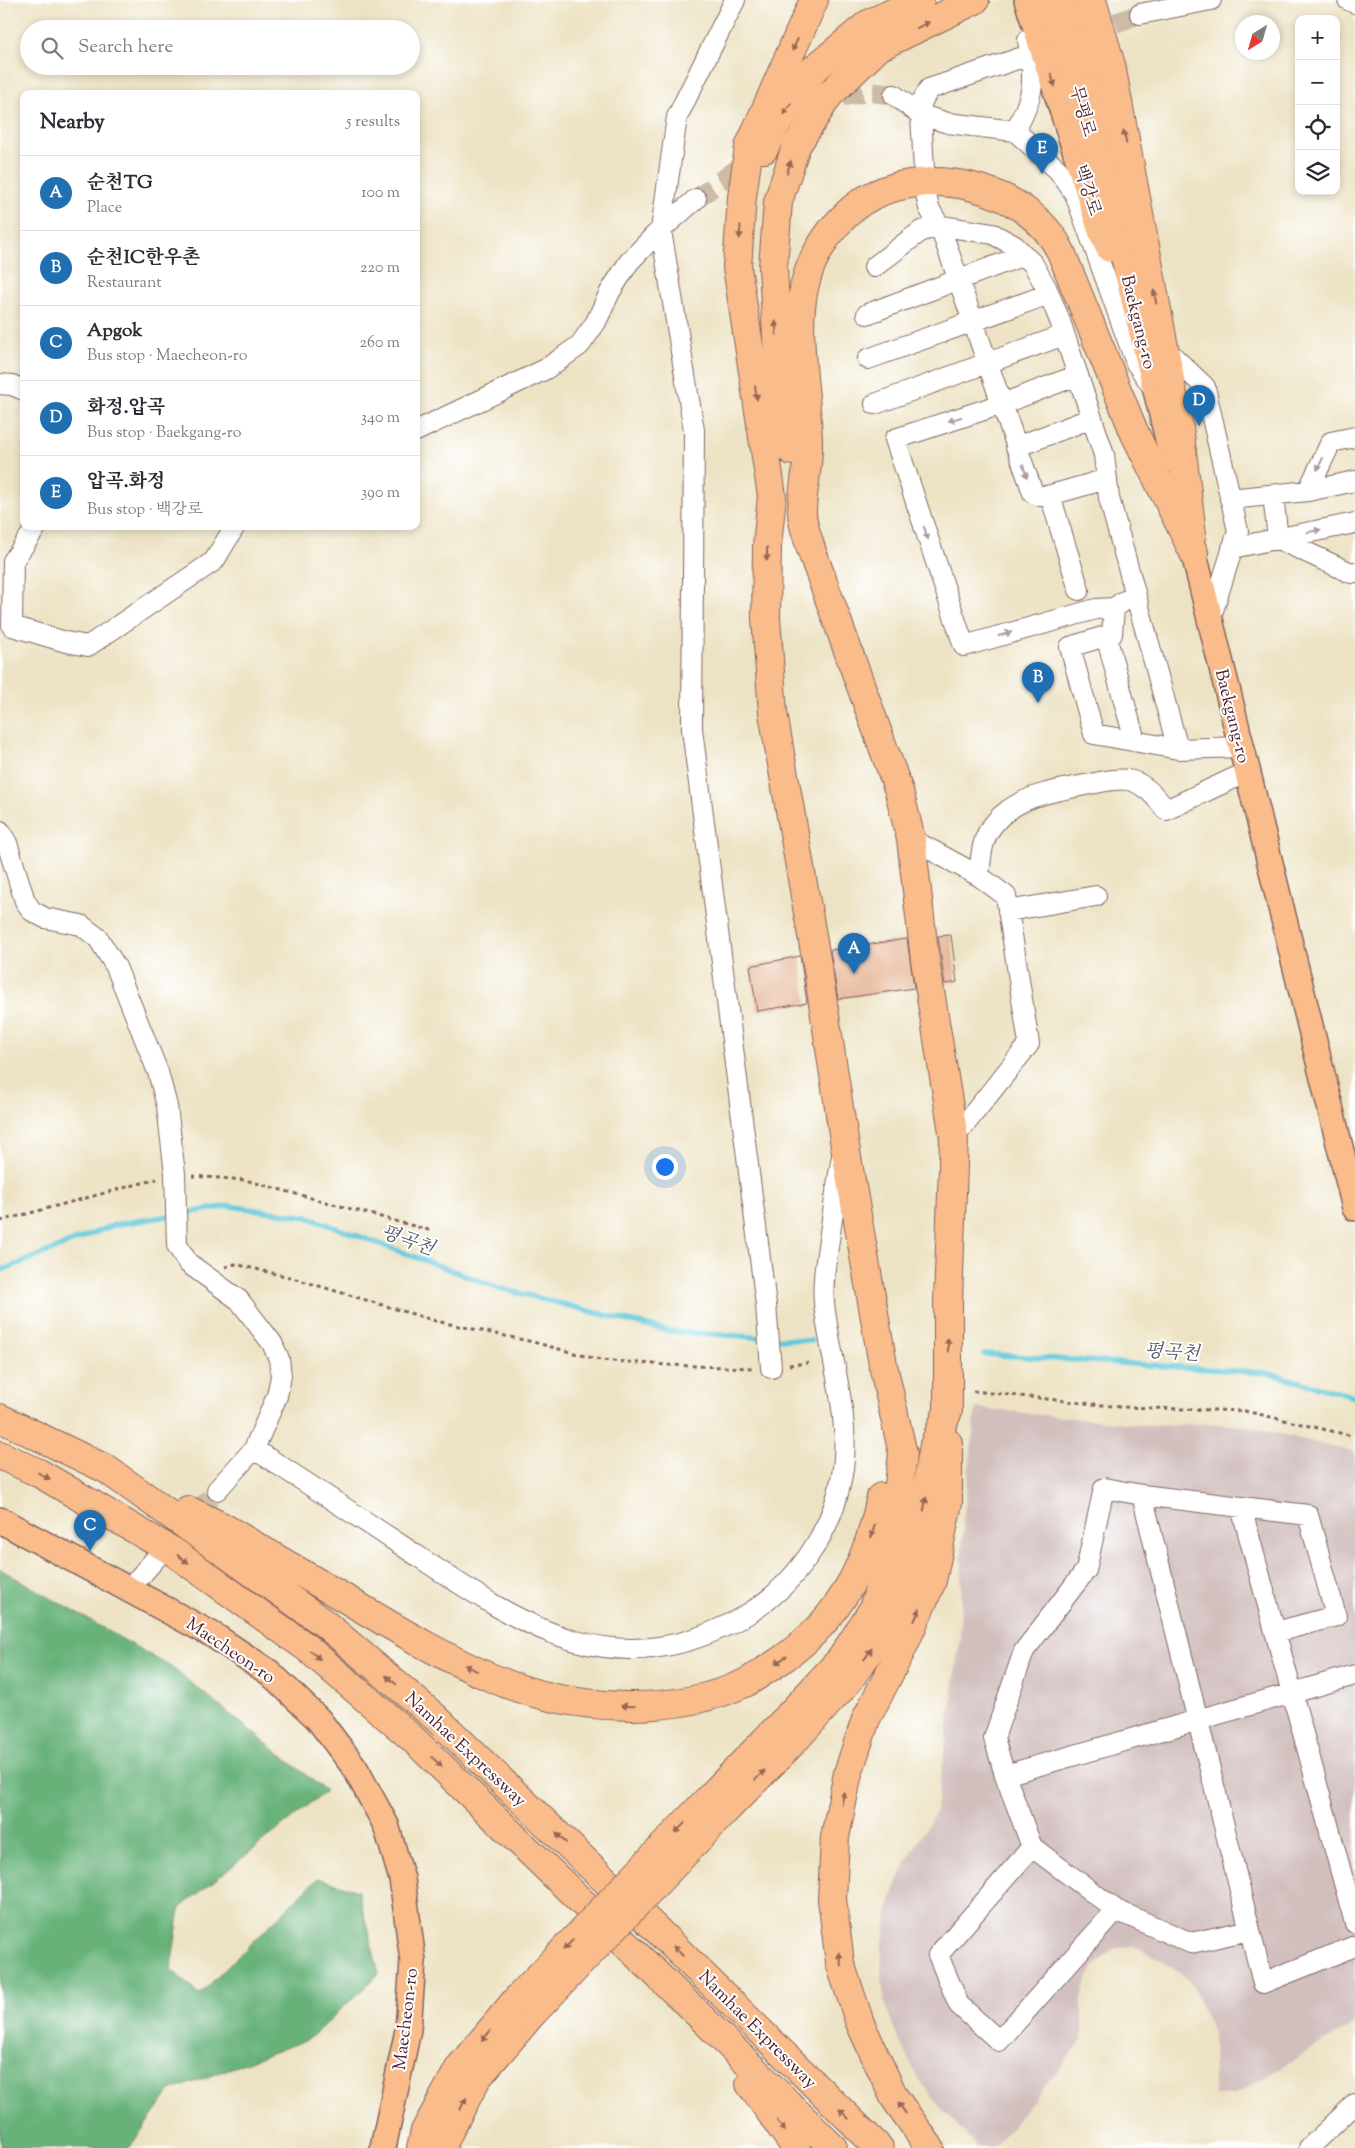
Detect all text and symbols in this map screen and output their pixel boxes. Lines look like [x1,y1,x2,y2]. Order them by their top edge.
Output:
north arrow [1235,15,1280,60]
map controls [1295,15,1340,195]
button: + [1295,15,1340,60]
search box [20,20,420,75]
one-way arrow [916,21,930,29]
icon: search [38,34,66,62]
text: Search here [78,34,173,61]
one-way arrow [790,38,798,52]
button: − [1295,60,1340,105]
one-way arrow [1049,72,1057,87]
street label: 무평로 [1061,83,1101,140]
one-way arrow [782,103,792,116]
button: locate [1295,105,1340,150]
text: Nearby [40,108,105,138]
text: 5 results [346,111,400,134]
one-way arrow [1120,129,1128,145]
pin: E [1026,133,1058,174]
button: layers [1295,150,1340,195]
one-way arrow [786,160,794,175]
street label: 백강로 [1066,162,1107,219]
text: 순천TG [87,170,153,197]
text: A [50,182,63,205]
text: 100 m [361,182,400,205]
text: Place [87,197,122,220]
one-way arrow [735,224,743,240]
text: 순천IC한우촌 [87,245,200,272]
text: B [51,257,61,280]
text: 220 m [360,257,400,280]
text: Restaurant [87,272,162,295]
street label: Baekgang-ro [1113,273,1161,372]
one-way arrow [1150,289,1158,305]
text: Apgok [87,318,143,345]
one-way arrow [772,320,780,336]
text: C [50,332,62,355]
text: 260 m [359,332,400,355]
text: Bus stop · Maecheon-ro [87,345,247,368]
one-way arrow [753,385,761,401]
pin: D [1183,385,1215,426]
text: 화정.압곡 [87,395,165,422]
text: D [50,407,62,430]
text: 340 m [361,407,400,430]
one-way arrow [948,416,963,424]
text: Bus stop · Baekgang-ro [87,422,242,445]
one-way arrow [1316,456,1324,471]
one-way arrow [1022,464,1029,479]
text: 압곡.화정 [87,469,165,496]
text: E [51,482,61,505]
text: 390 m [361,482,400,505]
text: Bus stop · 백강로 [87,499,202,522]
one-way arrow [923,526,930,541]
one-way arrow [1307,527,1323,535]
one-way arrow [763,546,771,562]
one-way arrow [998,630,1013,638]
pin: B [1022,662,1054,703]
street label: Baekgang-ro [1207,667,1255,766]
pin: A [838,933,870,974]
your location [652,1154,678,1180]
water label: 평곡천 [377,1219,439,1264]
one-way arrow [944,1336,952,1352]
water label: 평곡천 [1143,1338,1202,1369]
one-way arrow [37,1472,50,1481]
one-way arrow [921,1495,929,1511]
pin: C [74,1510,106,1551]
one-way arrow [869,1524,877,1539]
one-way arrow [177,1554,190,1564]
one-way arrow [913,1608,921,1622]
street label: Maecheon-ro [180,1612,280,1691]
one-way arrow [863,1647,873,1660]
one-way arrow [308,1649,321,1660]
one-way arrow [774,1655,787,1665]
one-way arrow [464,1664,478,1672]
one-way arrow [385,1674,398,1685]
street label: Namhae Expressway [398,1687,532,1814]
one-way arrow [620,1701,636,1709]
one-way arrow [430,1756,442,1768]
one-way arrow [754,1770,766,1782]
one-way arrow [839,1789,847,1805]
one-way arrow [674,1822,686,1834]
one-way arrow [556,1832,568,1844]
one-way arrow [562,1939,574,1951]
one-way arrow [673,1945,685,1957]
one-way arrow [835,1950,843,1966]
street label: Namhae Expressway [691,1965,822,2096]
street label: Maecheon-ro [388,1966,426,2072]
one-way arrow [480,2029,491,2042]
one-way arrow [459,2097,467,2111]
one-way arrow [897,2101,907,2115]
one-way arrow [838,2108,850,2120]
one-way arrow [775,2119,786,2132]

